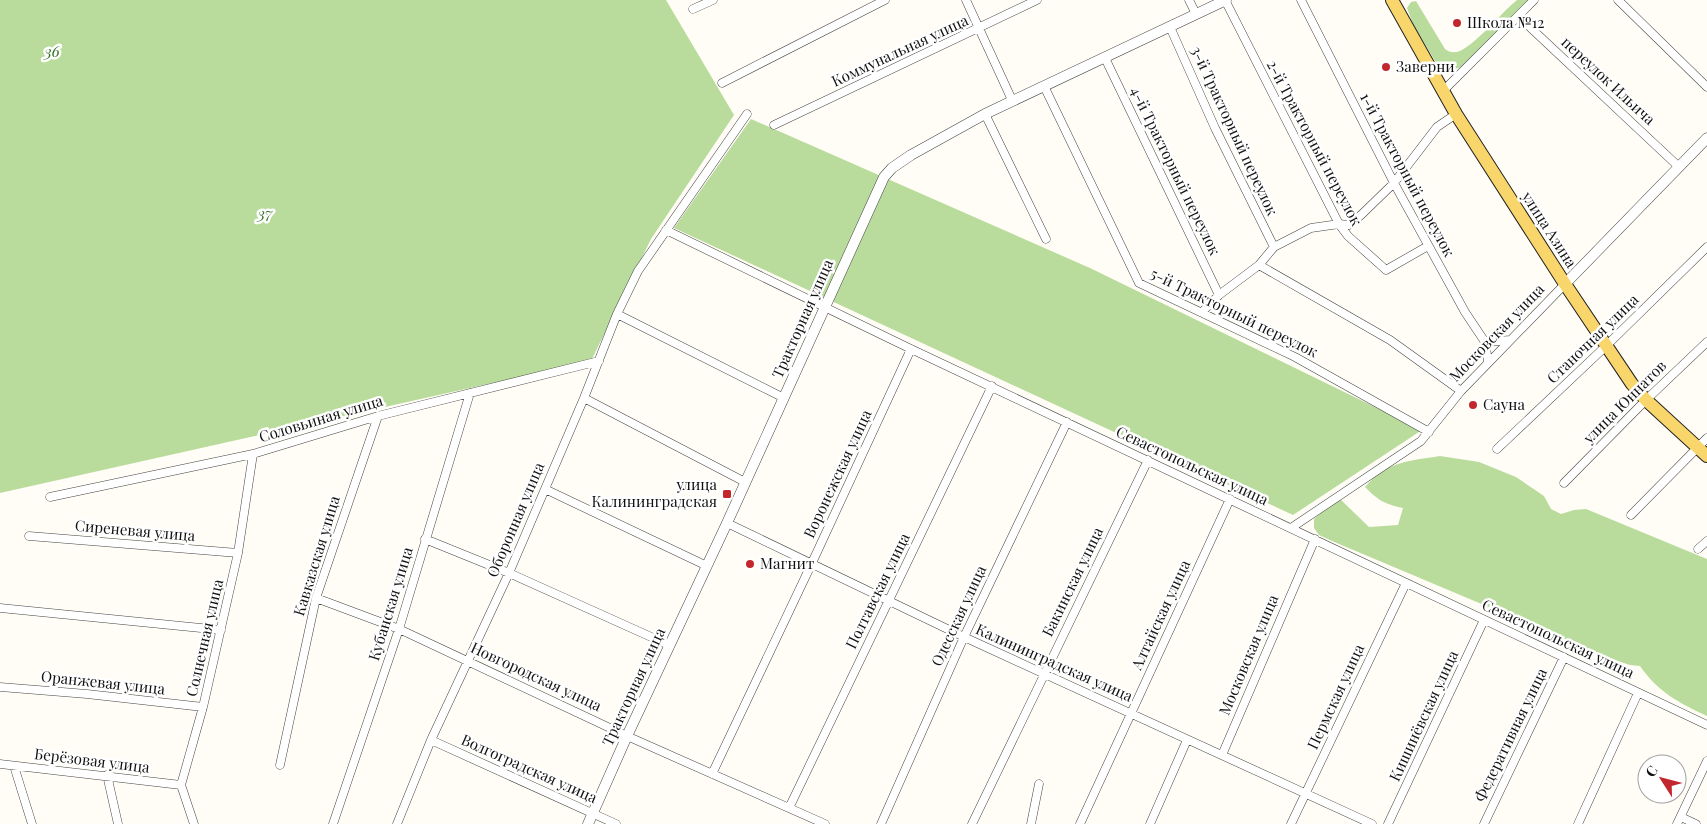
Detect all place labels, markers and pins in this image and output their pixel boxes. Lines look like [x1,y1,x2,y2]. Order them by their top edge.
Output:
place label: Школа №12 [1467,12,1545,32]
marker: Школа №12 [1451,17,1463,29]
place label: Заверни [1396,56,1455,76]
marker: Заверни [1380,61,1392,73]
place label: Сауна [1483,394,1525,414]
marker: Сауна [1467,399,1479,411]
place label: улица Калининградская [591,474,718,511]
marker: улица Калининградская [721,488,733,500]
place label: Магнит [760,553,814,573]
marker: Магнит [744,558,756,570]

